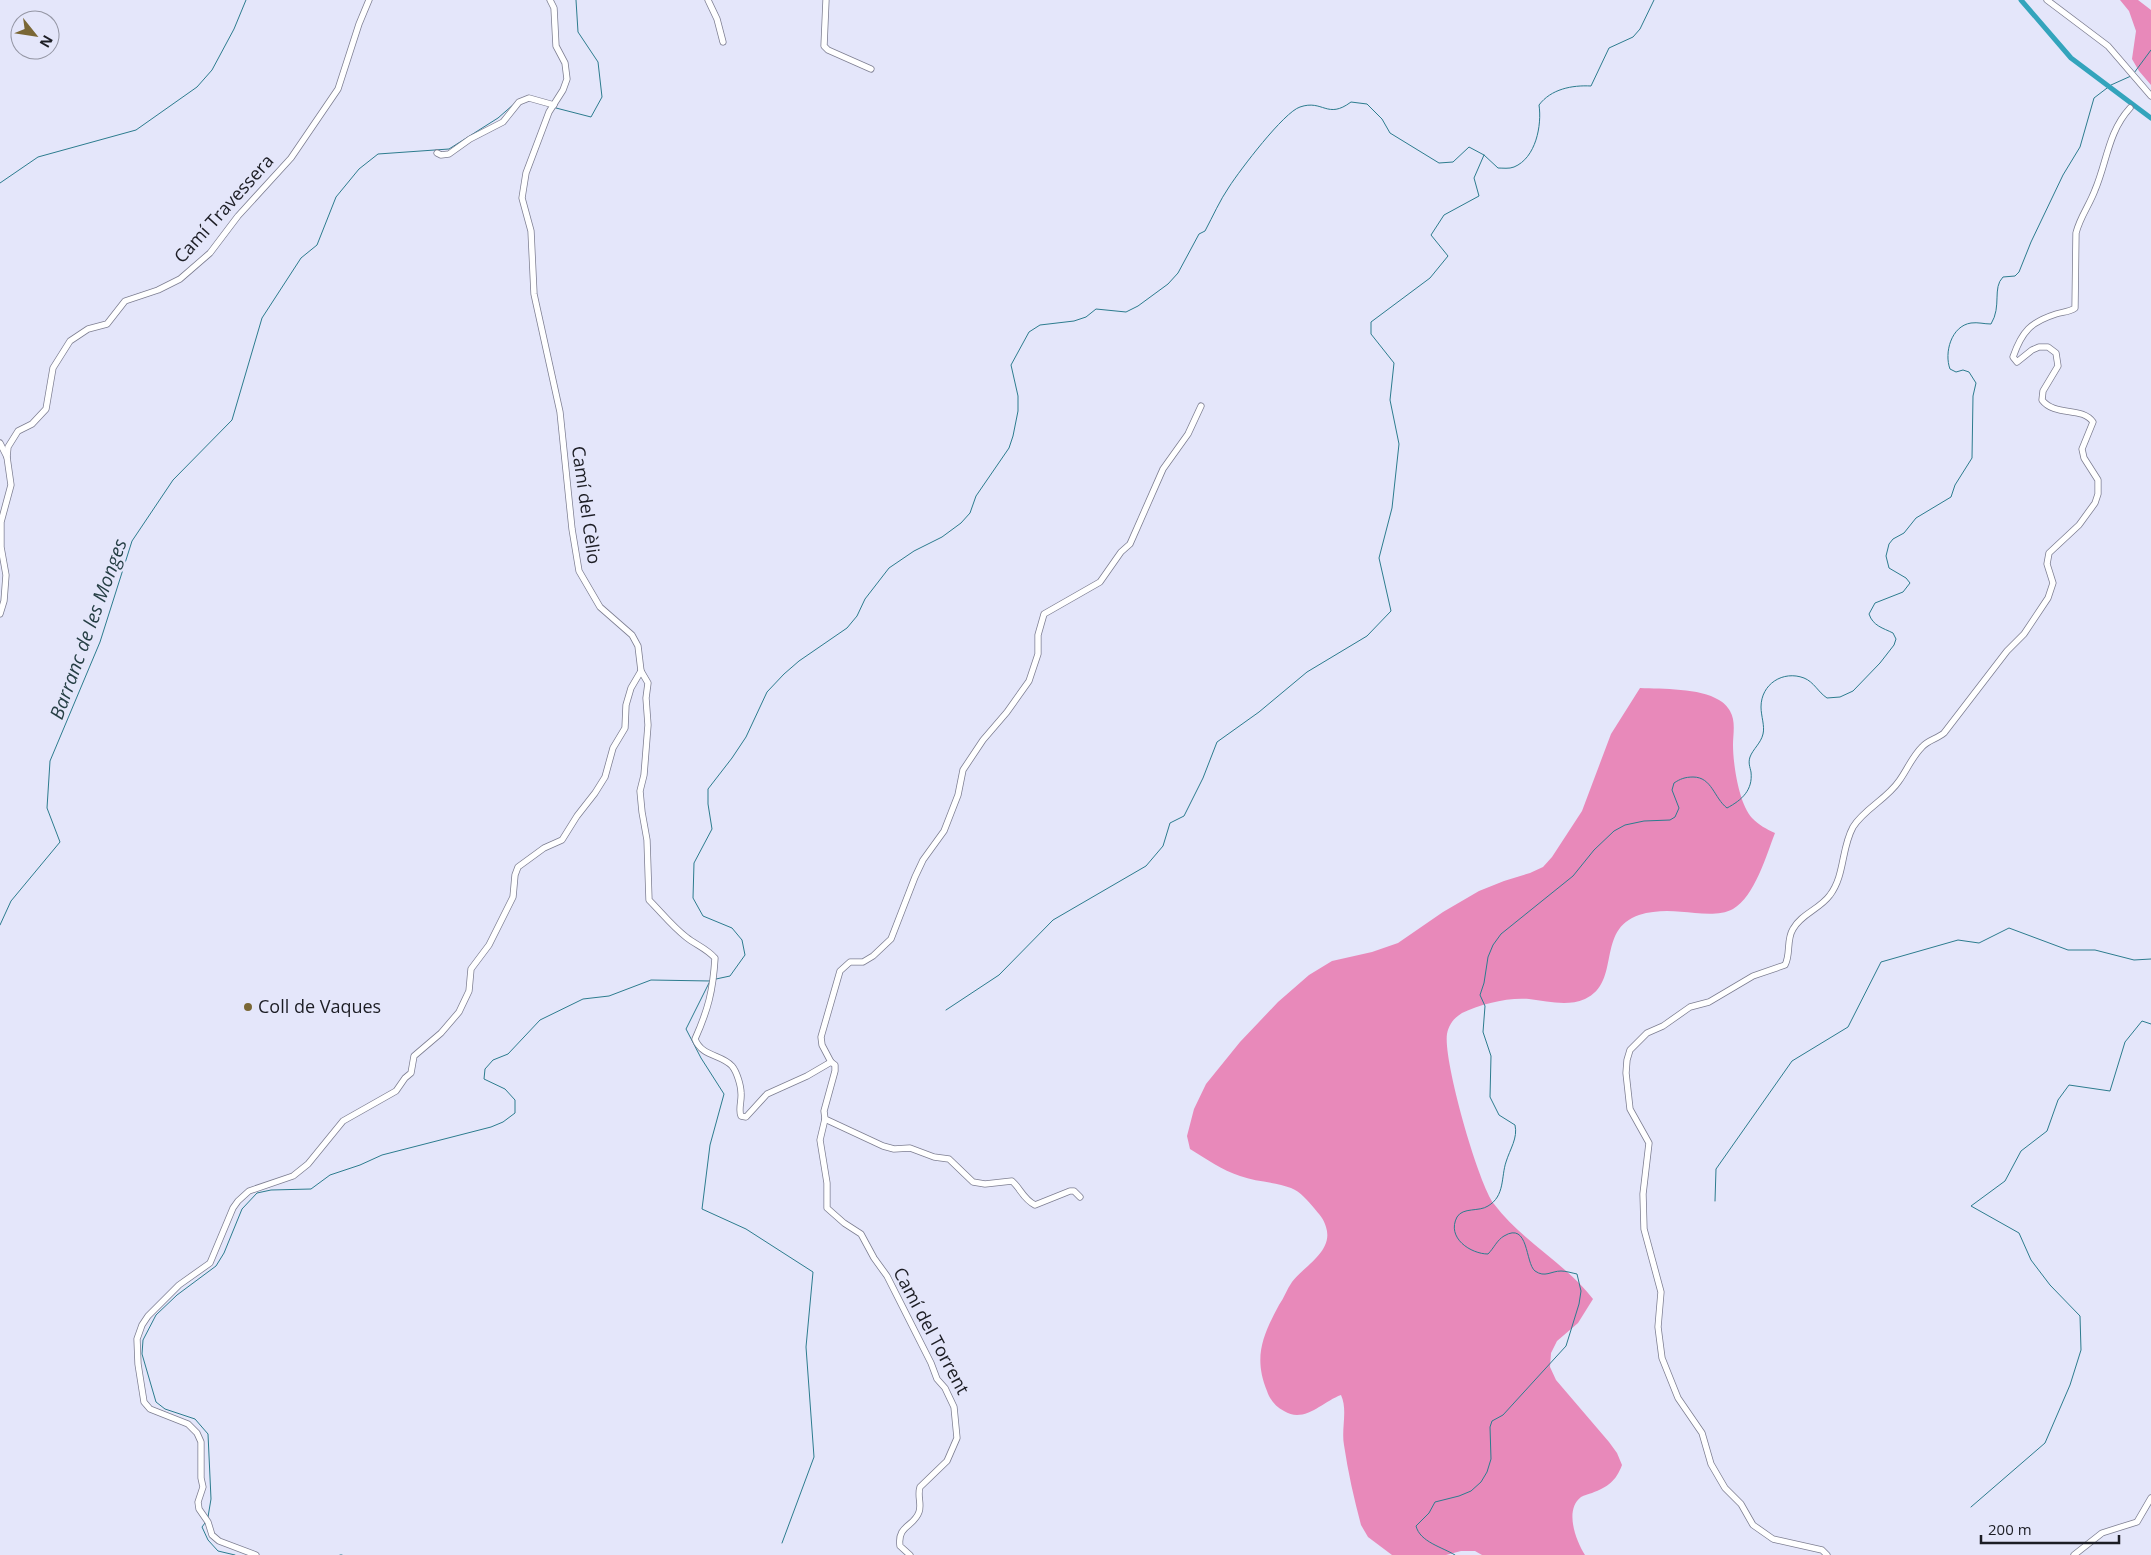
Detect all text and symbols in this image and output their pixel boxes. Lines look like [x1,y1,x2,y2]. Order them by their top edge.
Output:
north arrow [10,10,60,60]
text: N [36,32,58,51]
street label: Camí Travessera [168,149,278,268]
street label: Camí del Cèlio [567,444,607,565]
water label: Barranc de les Monges [43,535,133,723]
place label: Coll de Vaques [258,994,381,1018]
marker: Coll de Vaques [242,1001,254,1013]
street label: Camí del Torrent [888,1263,975,1398]
scale bar [1981,1512,2118,1544]
text: 200 m [1988,1519,2032,1539]

